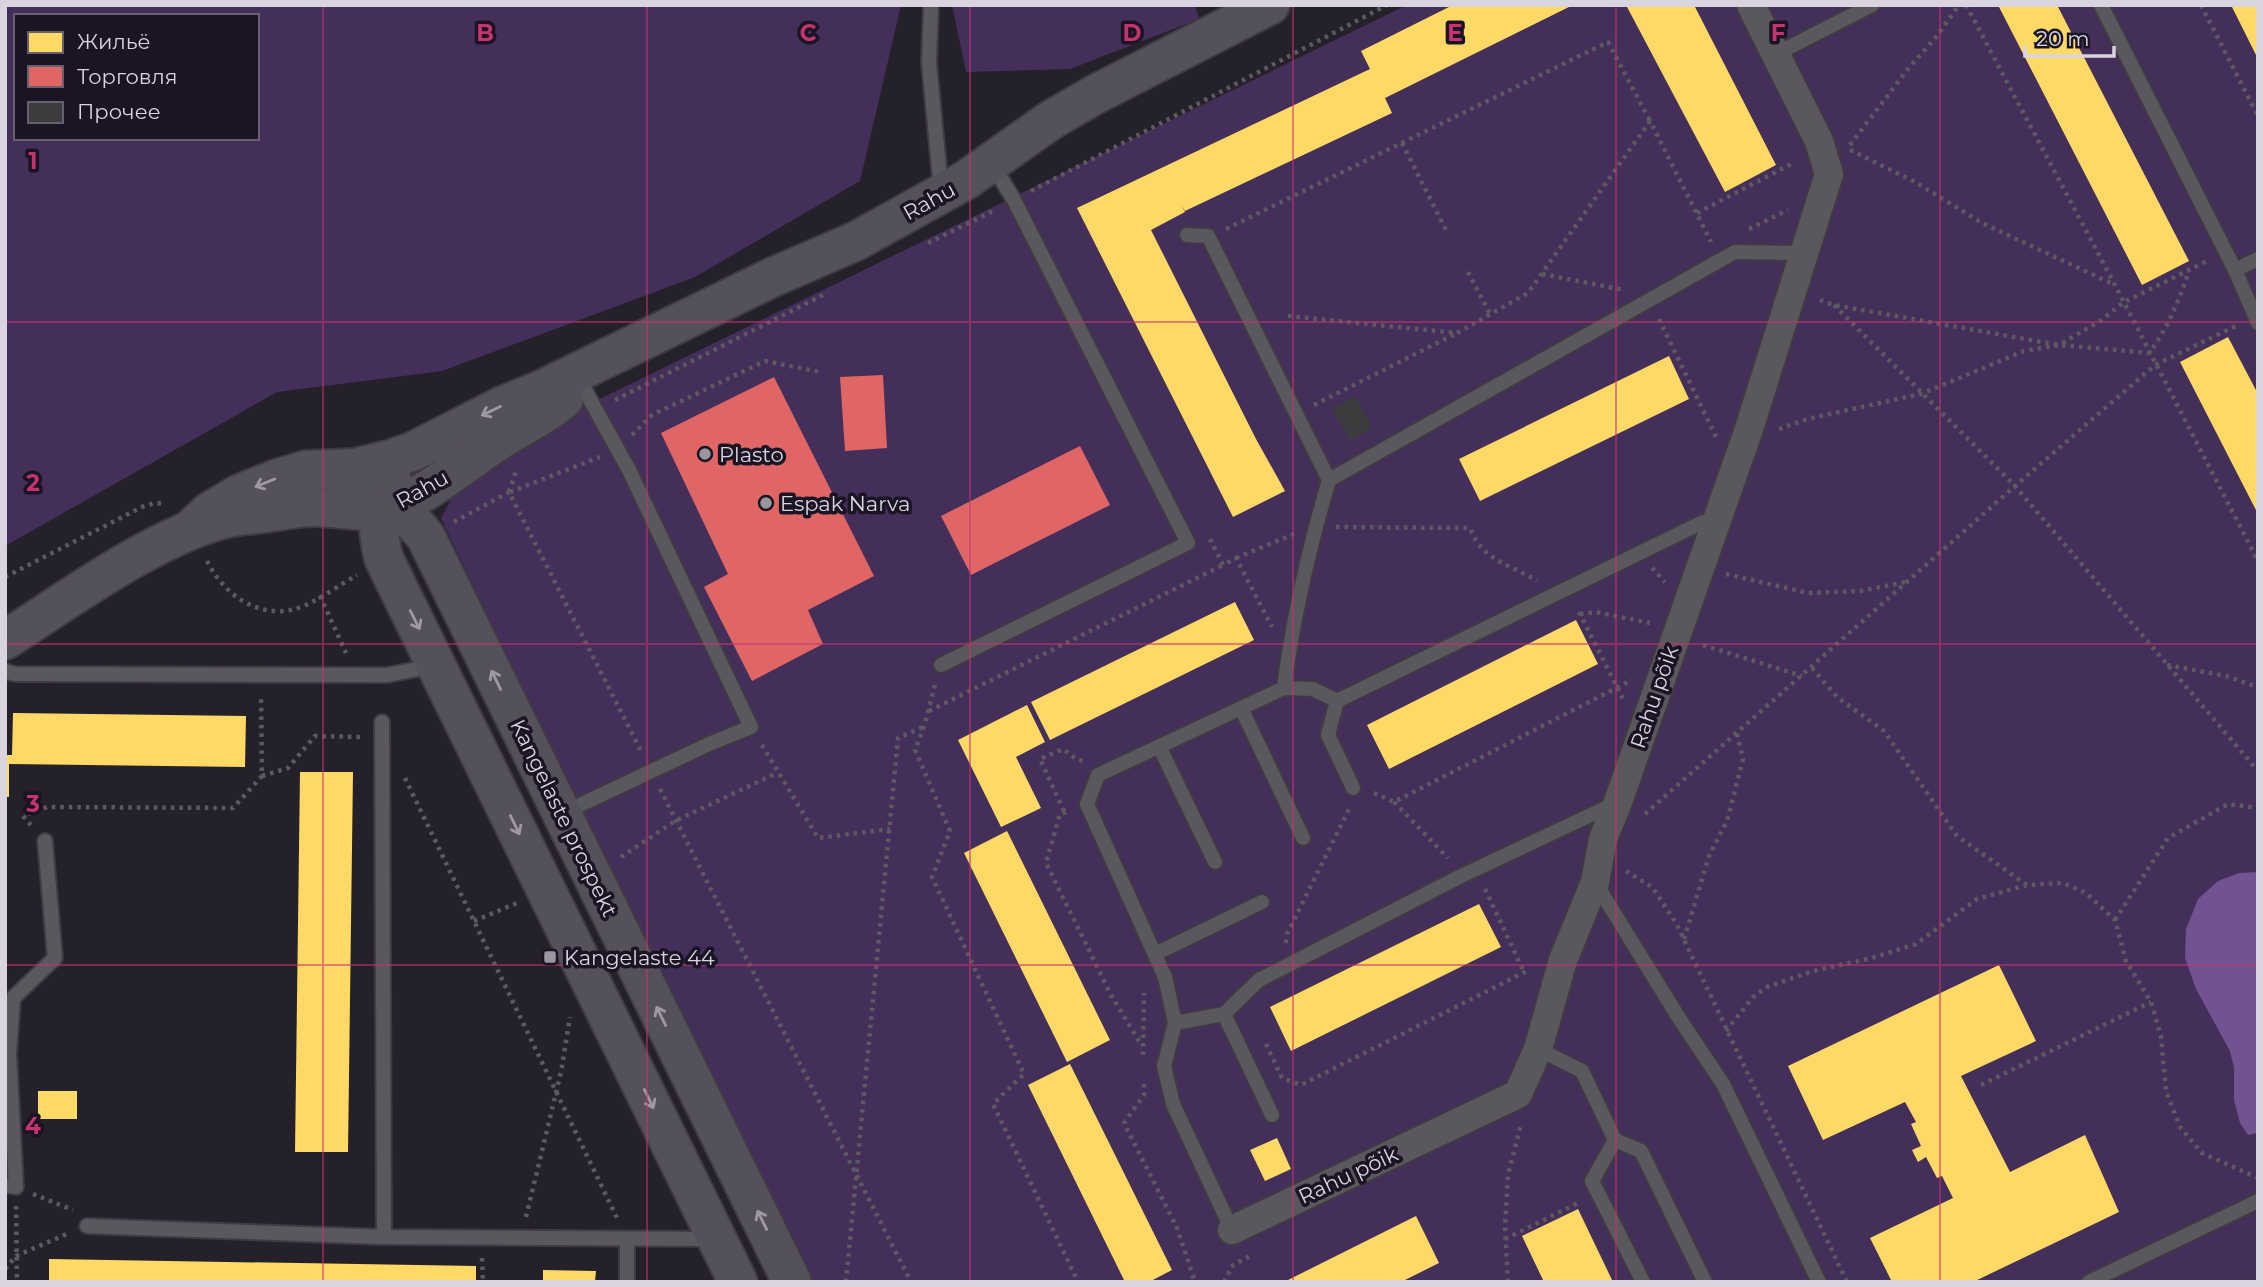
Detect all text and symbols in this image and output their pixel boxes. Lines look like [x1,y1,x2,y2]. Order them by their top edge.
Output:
legend [14,14,259,140]
scale bar [2025,14,2114,58]
text: B [476,19,494,47]
text: C [800,19,817,47]
text: D [1123,19,1142,47]
text: E [1447,19,1463,47]
text: F [1771,19,1786,47]
text: 20 m [2036,26,2090,51]
text: Жильё [77,29,151,54]
text: Торговля [77,64,178,89]
text: Прочее [77,99,161,124]
text: 1 [28,147,38,175]
street label: Rahu [899,177,959,225]
one-way arrow [481,405,502,419]
place label: Plasto [719,442,784,467]
marker: Plasto [697,446,713,462]
street label: Rahu [392,465,452,513]
text: 2 [26,469,40,497]
one-way arrow [254,478,276,491]
place label: Espak Narva [780,491,910,516]
marker: Espak Narva [758,495,774,511]
one-way arrow [408,609,422,630]
street label: Rahu põik [1625,642,1683,752]
one-way arrow [489,670,503,691]
street label: Kangelaste prospekt [505,715,623,921]
text: 3 [25,790,40,818]
one-way arrow [508,814,522,835]
place label: Kangelaste 44 [564,945,715,970]
marker: Kangelaste 44 [542,949,558,965]
one-way arrow [654,1006,668,1027]
one-way arrow [642,1088,656,1109]
text: 4 [25,1112,41,1140]
street label: Rahu põik [1294,1141,1402,1209]
one-way arrow [754,1210,768,1231]

